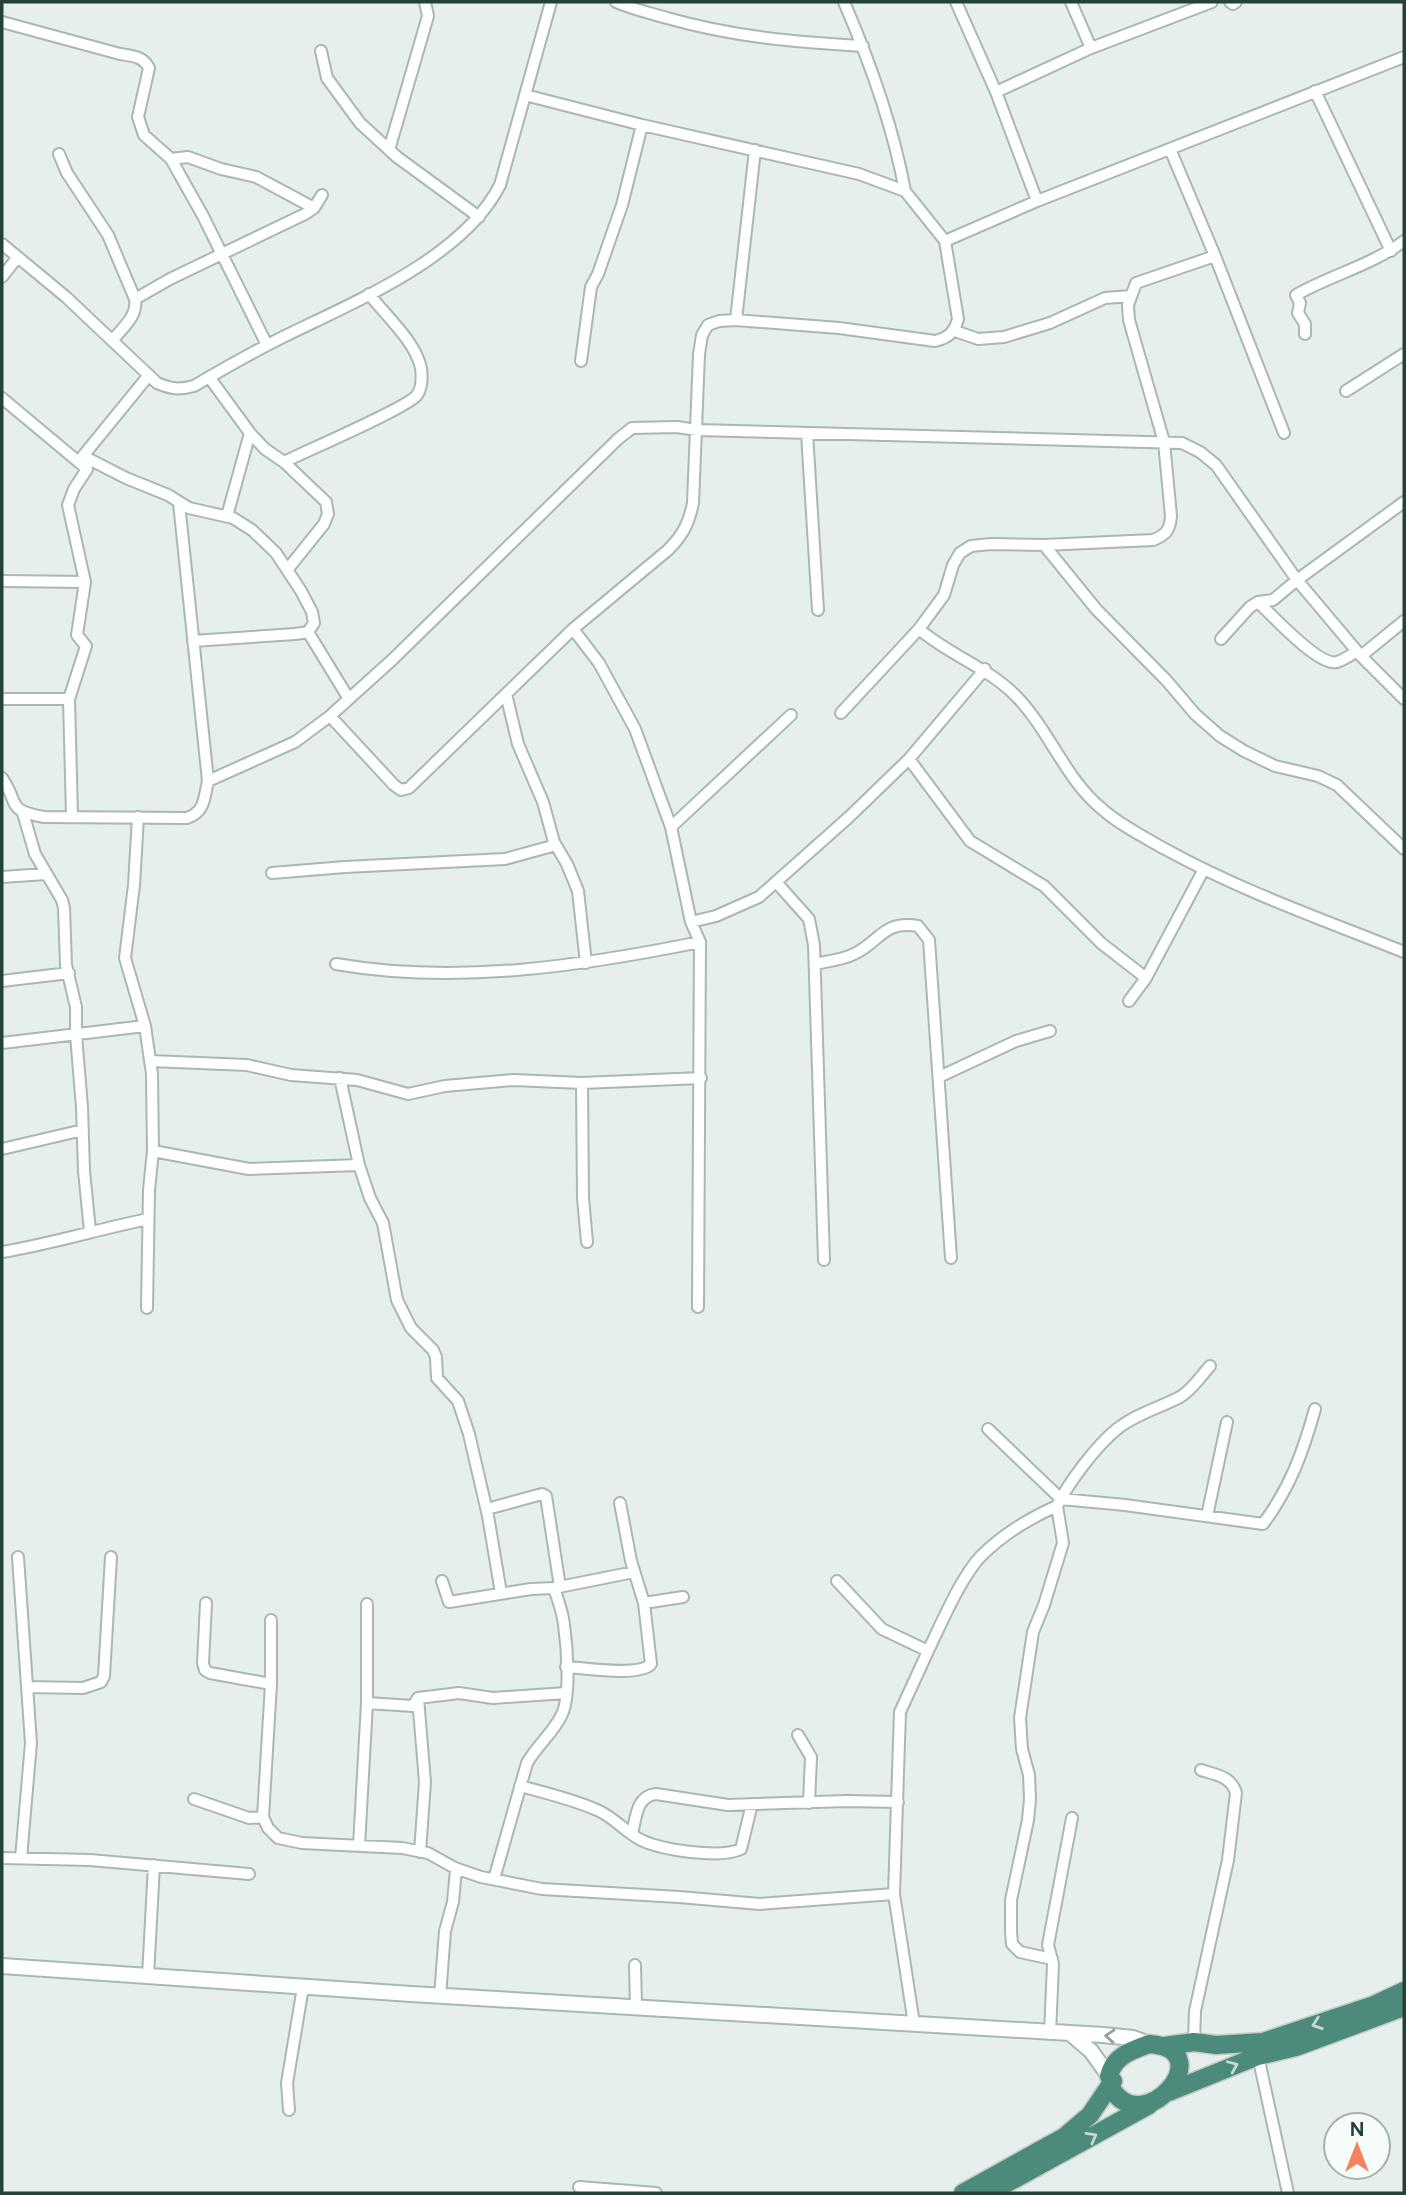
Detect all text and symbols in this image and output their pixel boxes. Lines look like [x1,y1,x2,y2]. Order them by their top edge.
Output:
one-way arrow [1312,2016,1324,2030]
one-way arrow [1105,2029,1116,2044]
one-way arrow [1226,2061,1238,2075]
north arrow [1322,2111,1392,2181]
text: N [1350,2118,1364,2141]
one-way arrow [1085,2132,1098,2145]

